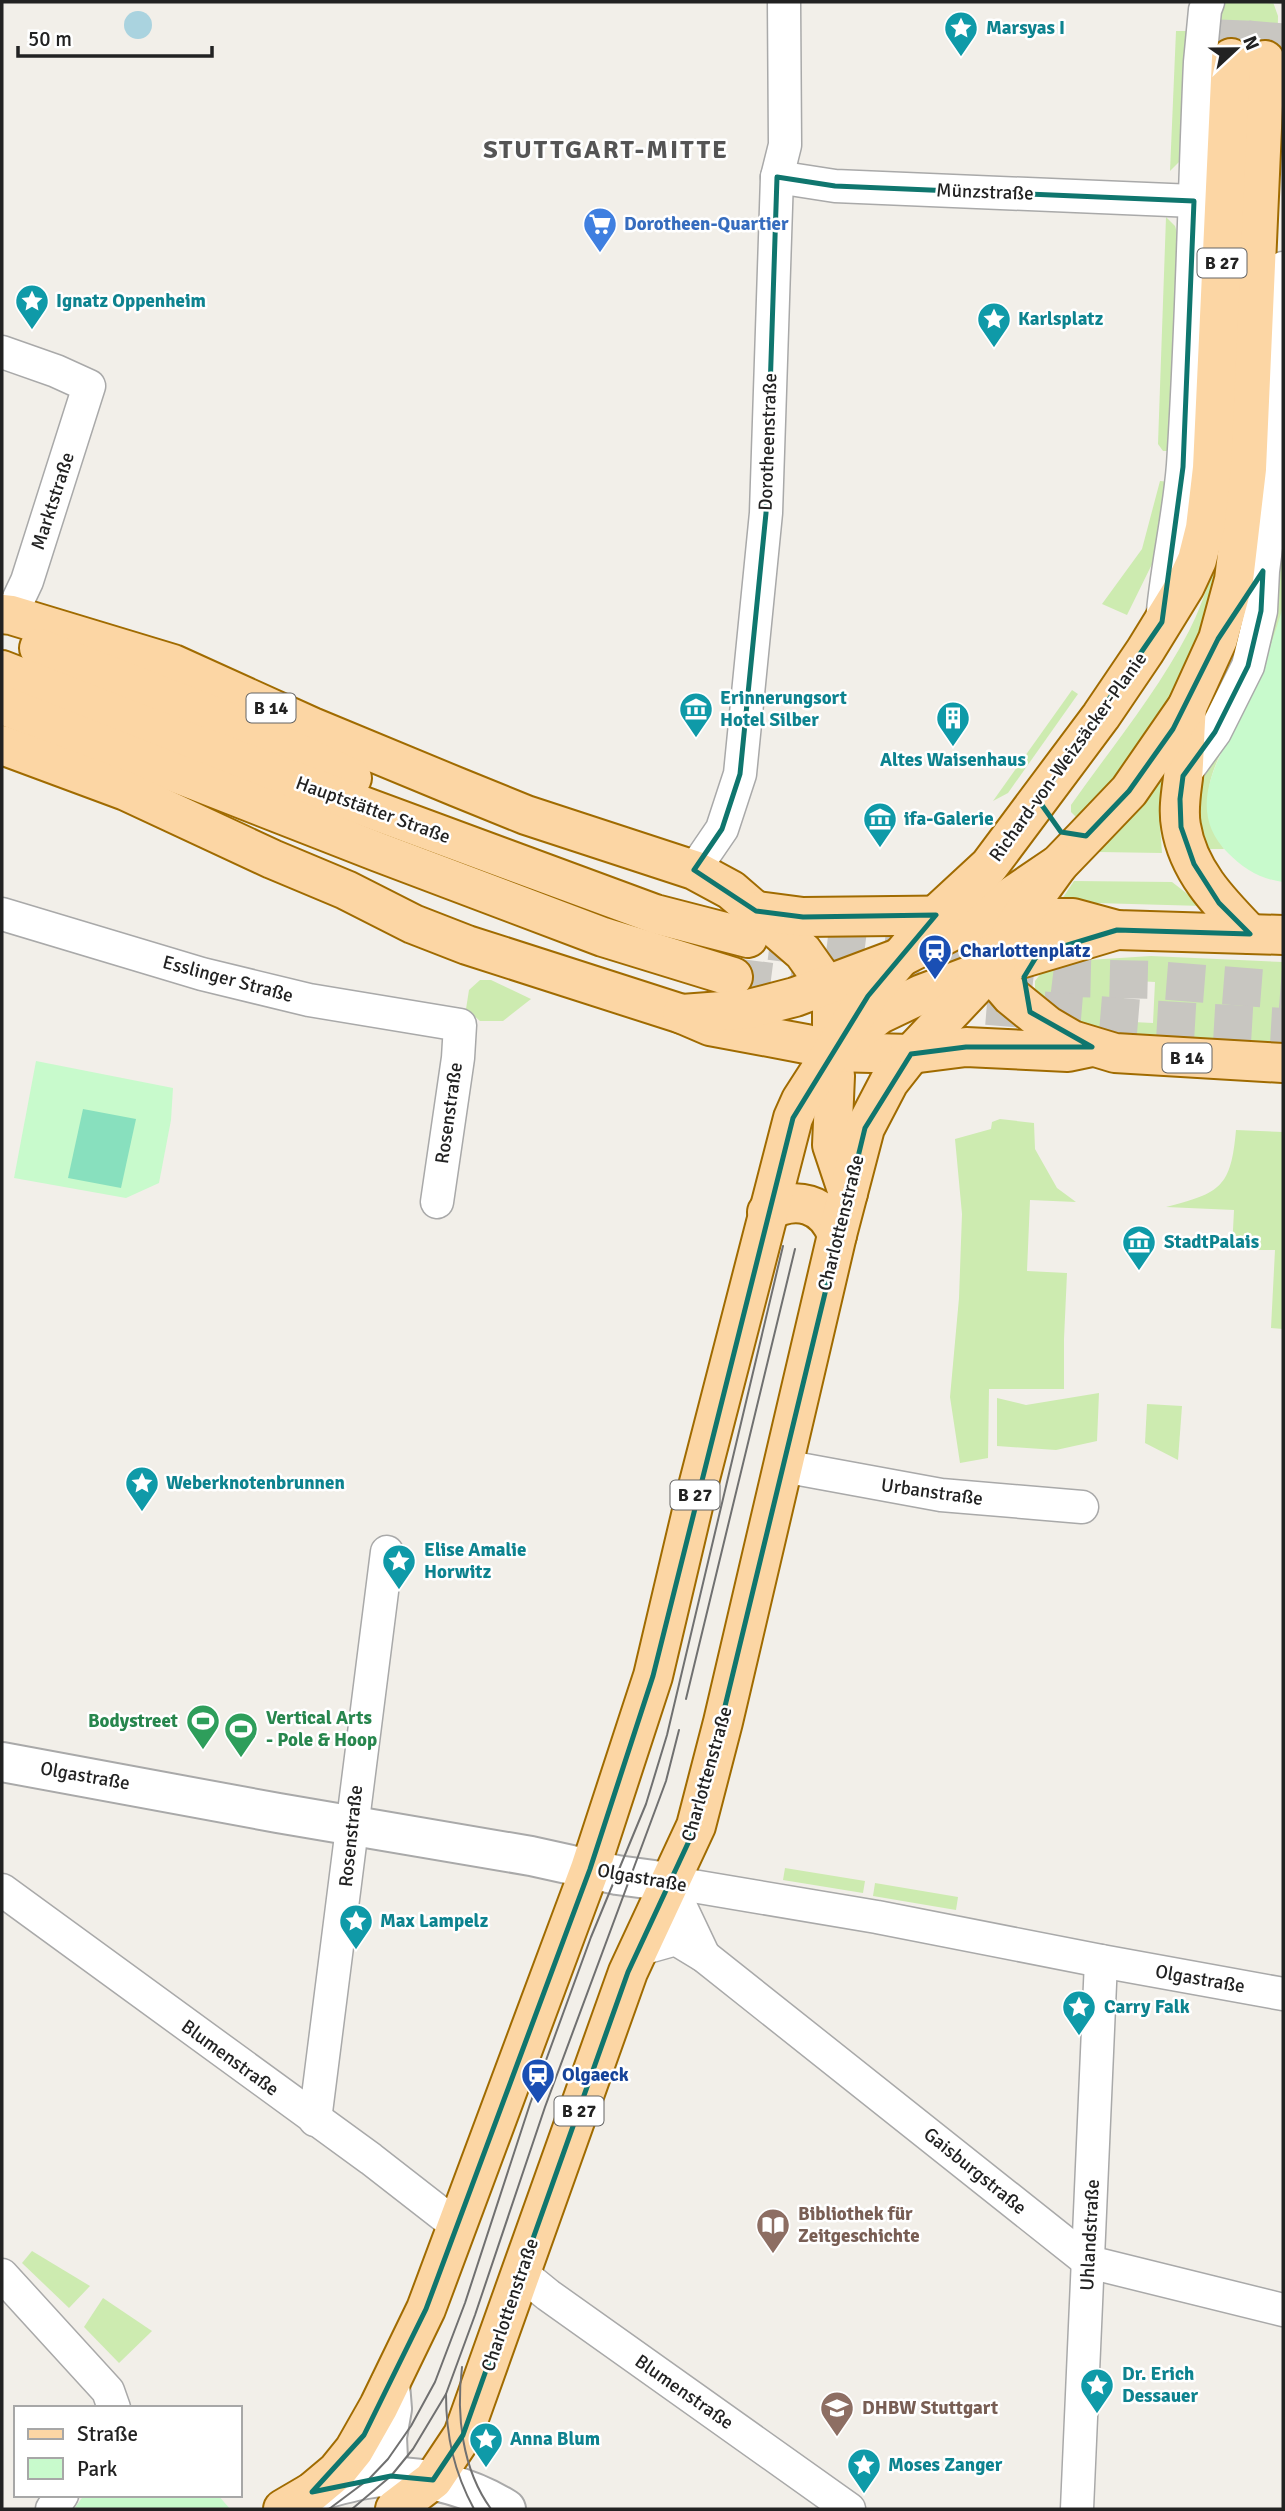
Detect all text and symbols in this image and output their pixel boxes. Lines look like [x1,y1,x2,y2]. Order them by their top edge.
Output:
place icon: Marsyas I [942,9,980,58]
scale bar [18,14,212,58]
north arrow [1201,14,1271,84]
place label: Marsyas I [986,16,1065,40]
text: 50 m [28,26,72,52]
text: N [1237,32,1264,54]
district label: STUTTGART-MITTE [483,134,729,166]
street label: Münzstraße [936,178,1034,206]
supermarket icon: Dorotheen-Quartier [581,205,619,254]
place label: Dorotheen-Quartier [624,212,789,236]
road number: B 27 [1198,248,1246,278]
place icon: Ignatz Oppenheim [13,282,51,331]
place label: Ignatz Oppenheim [56,289,206,313]
place icon: Karlsplatz [975,300,1013,349]
place label: Karlsplatz [1018,307,1104,331]
street label: Dorotheenstraße [754,373,782,511]
street label: Marktstraße [26,449,80,553]
street label: Richard-von-Weizsäcker-Planie [984,648,1152,866]
place label: Erinnerungsort Hotel Silber [720,686,847,732]
museum icon: Erinnerungsort Hotel Silber [677,690,715,739]
road number: B 14 [246,694,296,722]
building icon: Altes Waisenhaus [934,699,972,748]
place label: Altes Waisenhaus [880,748,1026,772]
street label: Hauptstätter Straße [292,771,454,849]
museum icon: ifa-Galerie [861,800,899,849]
place label: ifa-Galerie [904,807,994,831]
station icon: Charlottenplatz [916,932,954,981]
place label: Charlottenplatz [960,939,1091,963]
street label: Esslinger Straße [160,950,296,1008]
road number: B 14 [1162,1044,1212,1072]
street label: Rosenstraße [430,1061,468,1165]
street label: Charlottenstraße [812,1152,870,1294]
museum icon: StadtPalais [1120,1223,1158,1272]
place label: StadtPalais [1164,1230,1259,1254]
place icon: Weberknotenbrunnen [123,1464,161,1513]
place label: Weberknotenbrunnen [166,1471,345,1495]
street label: Urbanstraße [880,1473,984,1511]
road number: B 27 [670,1480,720,1510]
place label: Elise Amalie Horwitz [424,1538,526,1584]
place icon: Elise Amalie Horwitz [380,1542,418,1591]
sports icon: Bodystreet [184,1702,222,1751]
street label: Charlottenstraße [676,1704,738,1844]
place label: Vertical Arts - Pole & Hoop [266,1706,377,1752]
place label: Bodystreet [88,1709,178,1733]
sports icon: Vertical Arts - Pole & Hoop [222,1710,260,1759]
street label: Olgastraße [38,1756,132,1796]
street label: Rosenstraße [334,1784,368,1888]
street label: Olgastraße [595,1858,689,1898]
place icon: Max Lampelz [337,1902,375,1951]
place label: Max Lampelz [380,1909,489,1933]
street label: Olgastraße [1153,1959,1247,1999]
place icon: Carry Falk [1060,1988,1098,2037]
place label: Carry Falk [1104,1995,1190,2019]
street label: Blumenstraße [176,2014,284,2102]
station icon: Olgaeck [519,2056,557,2105]
place label: Olgaeck [562,2063,629,2087]
road number: B 27 [554,2096,604,2126]
street label: Gaisburgstraße [919,2122,1031,2220]
street label: Uhlandstraße [1075,2179,1105,2291]
place label: Bibliothek für Zeitgeschichte [798,2202,920,2248]
library icon: Bibliothek für Zeitgeschichte [754,2206,792,2255]
street label: Charlottenstraße [476,2235,544,2375]
street label: Blumenstraße [630,2349,738,2435]
place label: Dr. Erich Dessauer [1122,2362,1199,2408]
place icon: Dr. Erich Dessauer [1078,2366,1116,2415]
school or university icon: DHBW Stuttgart [818,2389,856,2438]
place label: DHBW Stuttgart [862,2396,998,2420]
legend [14,2406,242,2497]
place icon: Anna Blum [467,2420,505,2469]
text: Straße [77,2421,138,2447]
place label: Anna Blum [510,2427,600,2451]
place icon: Moses Zanger [845,2446,883,2495]
place label: Moses Zanger [888,2453,1003,2477]
text: Park [77,2456,118,2482]

